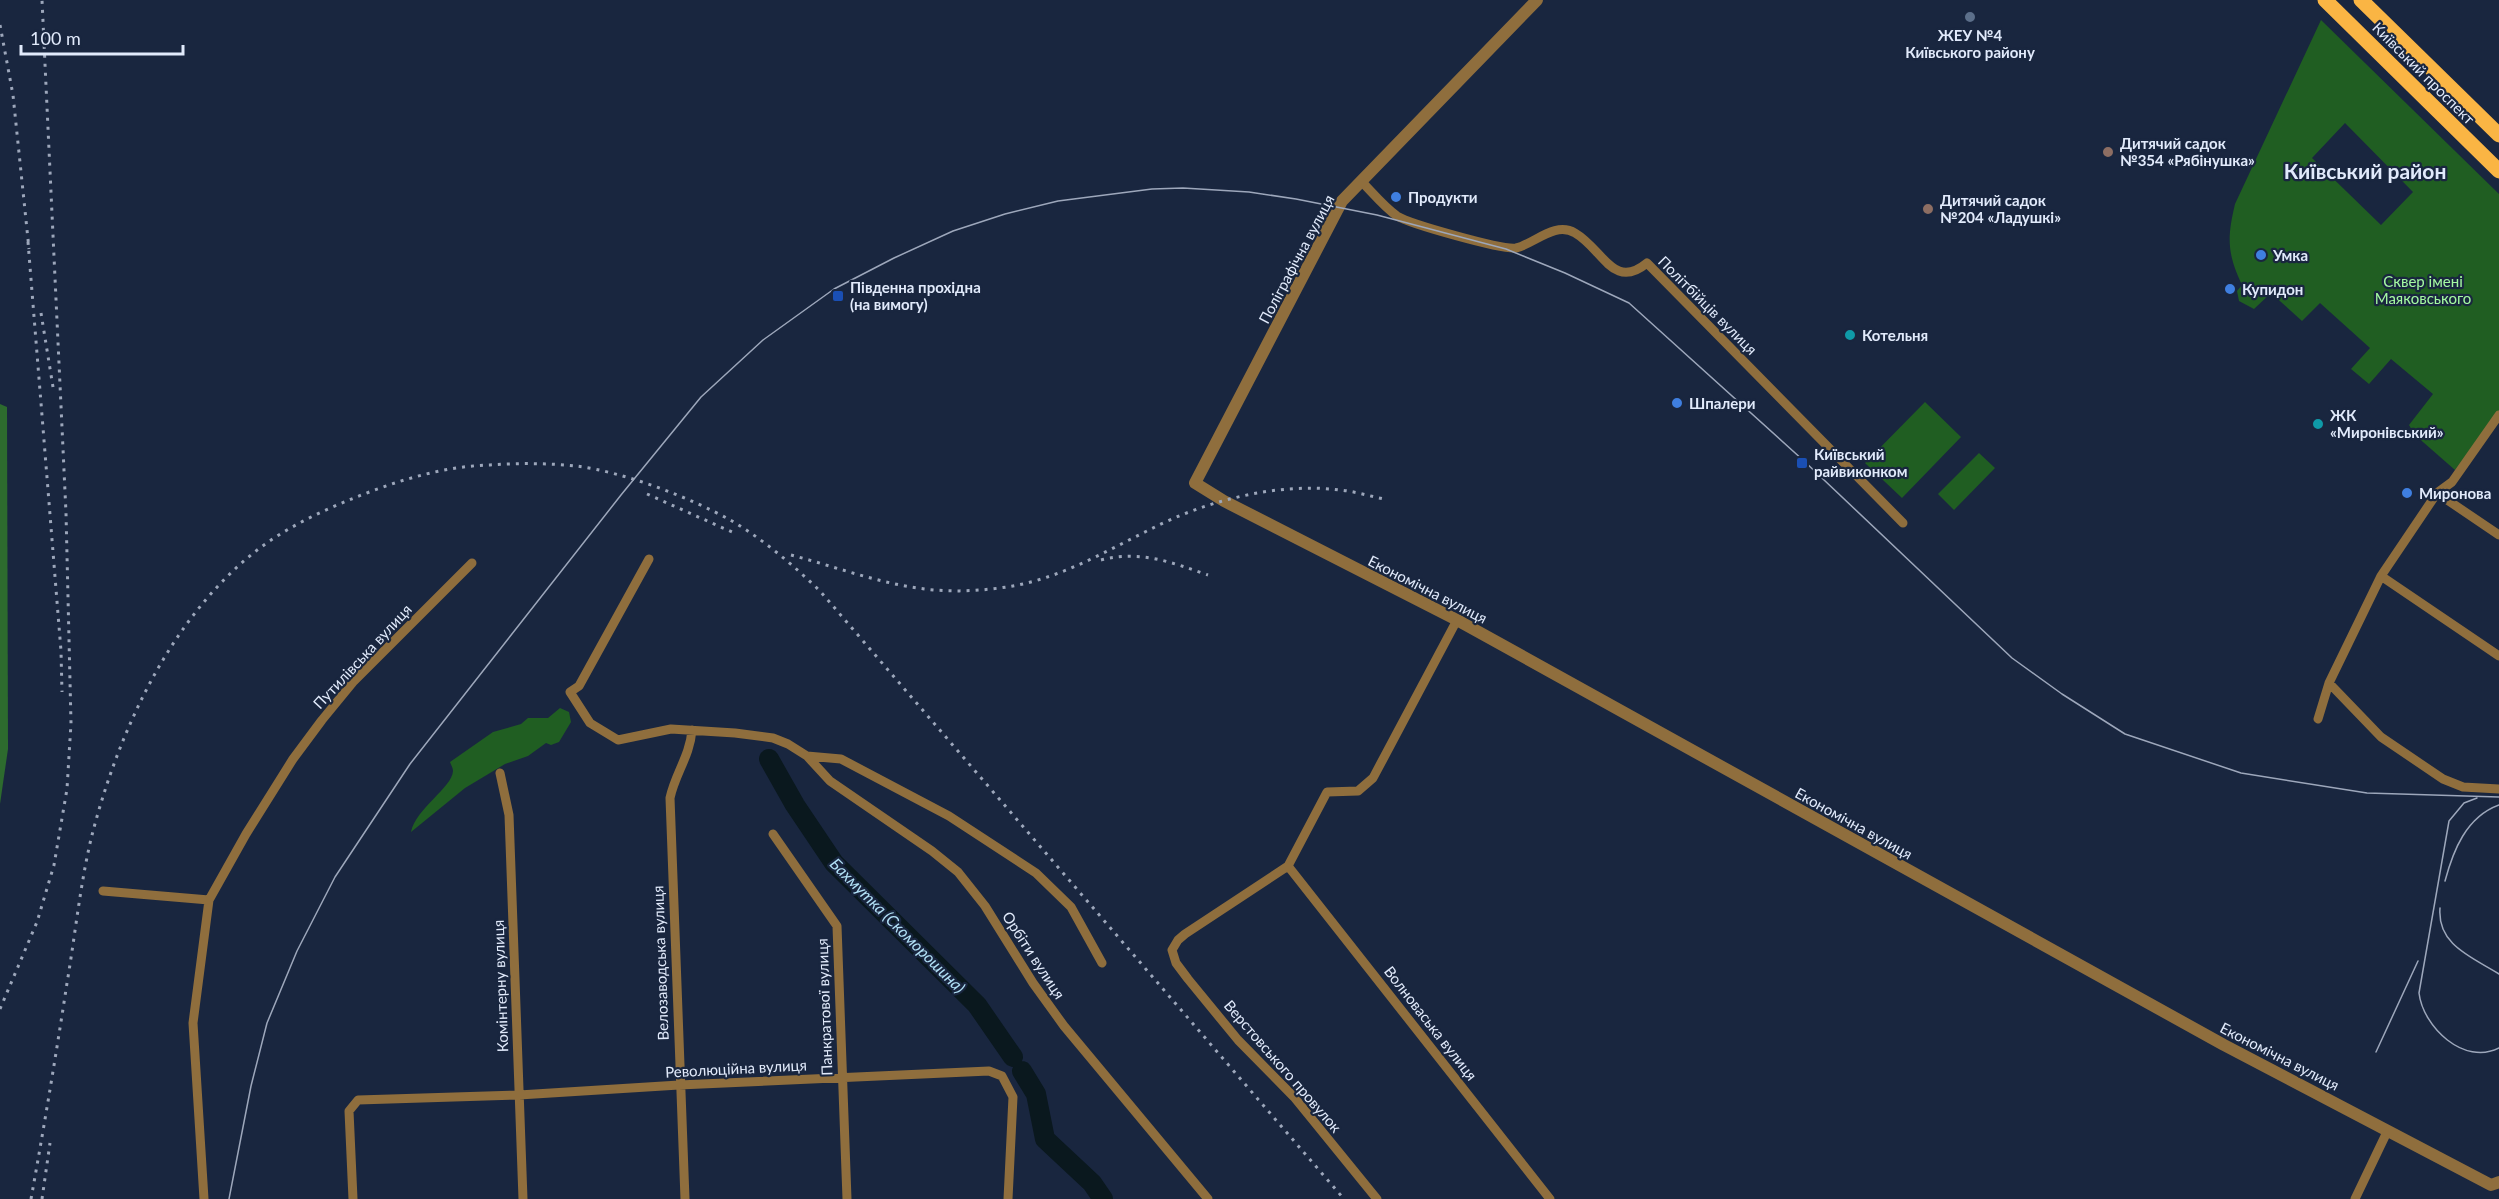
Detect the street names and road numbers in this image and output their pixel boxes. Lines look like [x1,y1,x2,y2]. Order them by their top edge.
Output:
street label: Київський проспект [2369,18,2479,128]
street label: Поліграфічна вулиця [1254,192,1338,326]
street label: Політбійців вулиця [1655,252,1761,358]
street label: Економічна вулиця [1365,551,1491,627]
street label: Путилівська вулиця [309,600,415,712]
street label: Економічна вулиця [1792,783,1916,863]
street label: Велозаводська вулиця [648,885,672,1041]
street label: Орбіти вулиця [999,908,1069,1002]
street label: Комінтерну вулиця [489,920,511,1052]
street label: Панкратової вулиця [813,938,835,1076]
street label: Волноваська вулиця [1381,962,1481,1084]
street label: Верстовського провулок [1221,996,1346,1136]
street label: Економічна вулиця [2217,1018,2343,1094]
street label: Революційна вулиця [665,1055,807,1081]

